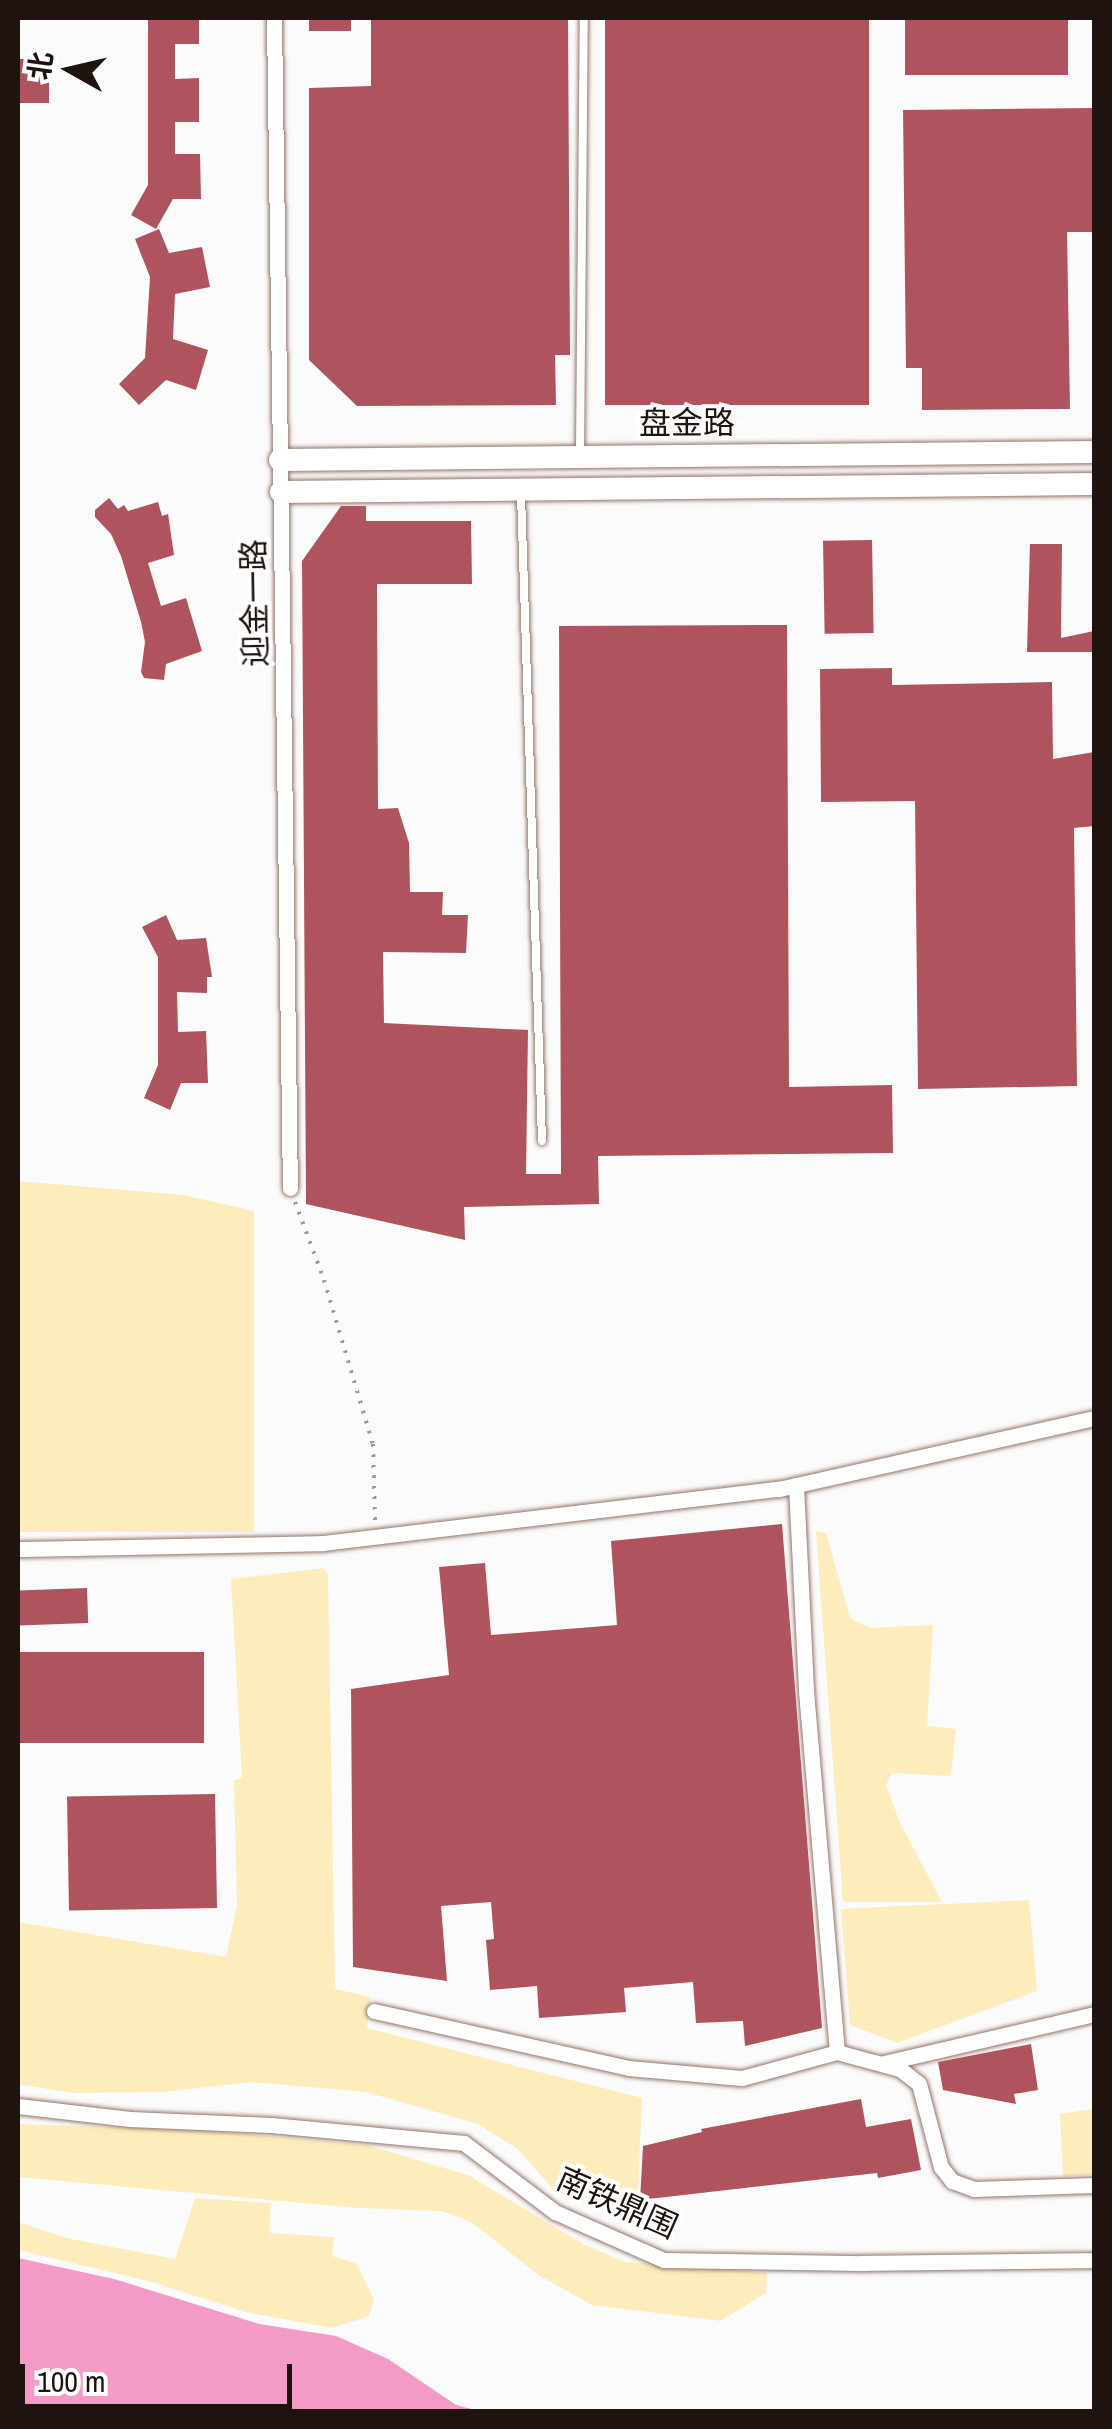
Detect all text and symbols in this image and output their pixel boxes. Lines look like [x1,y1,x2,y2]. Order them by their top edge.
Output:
north arrow [20,20,120,120]
text: 北 [20,49,61,82]
street label: 盘金路 [639,404,735,442]
street label: 迎金一路 [235,539,275,667]
street label: 南铁鼎围 [551,2159,683,2247]
scale bar [25,2344,298,2406]
text: 100 m [37,2361,105,2401]

